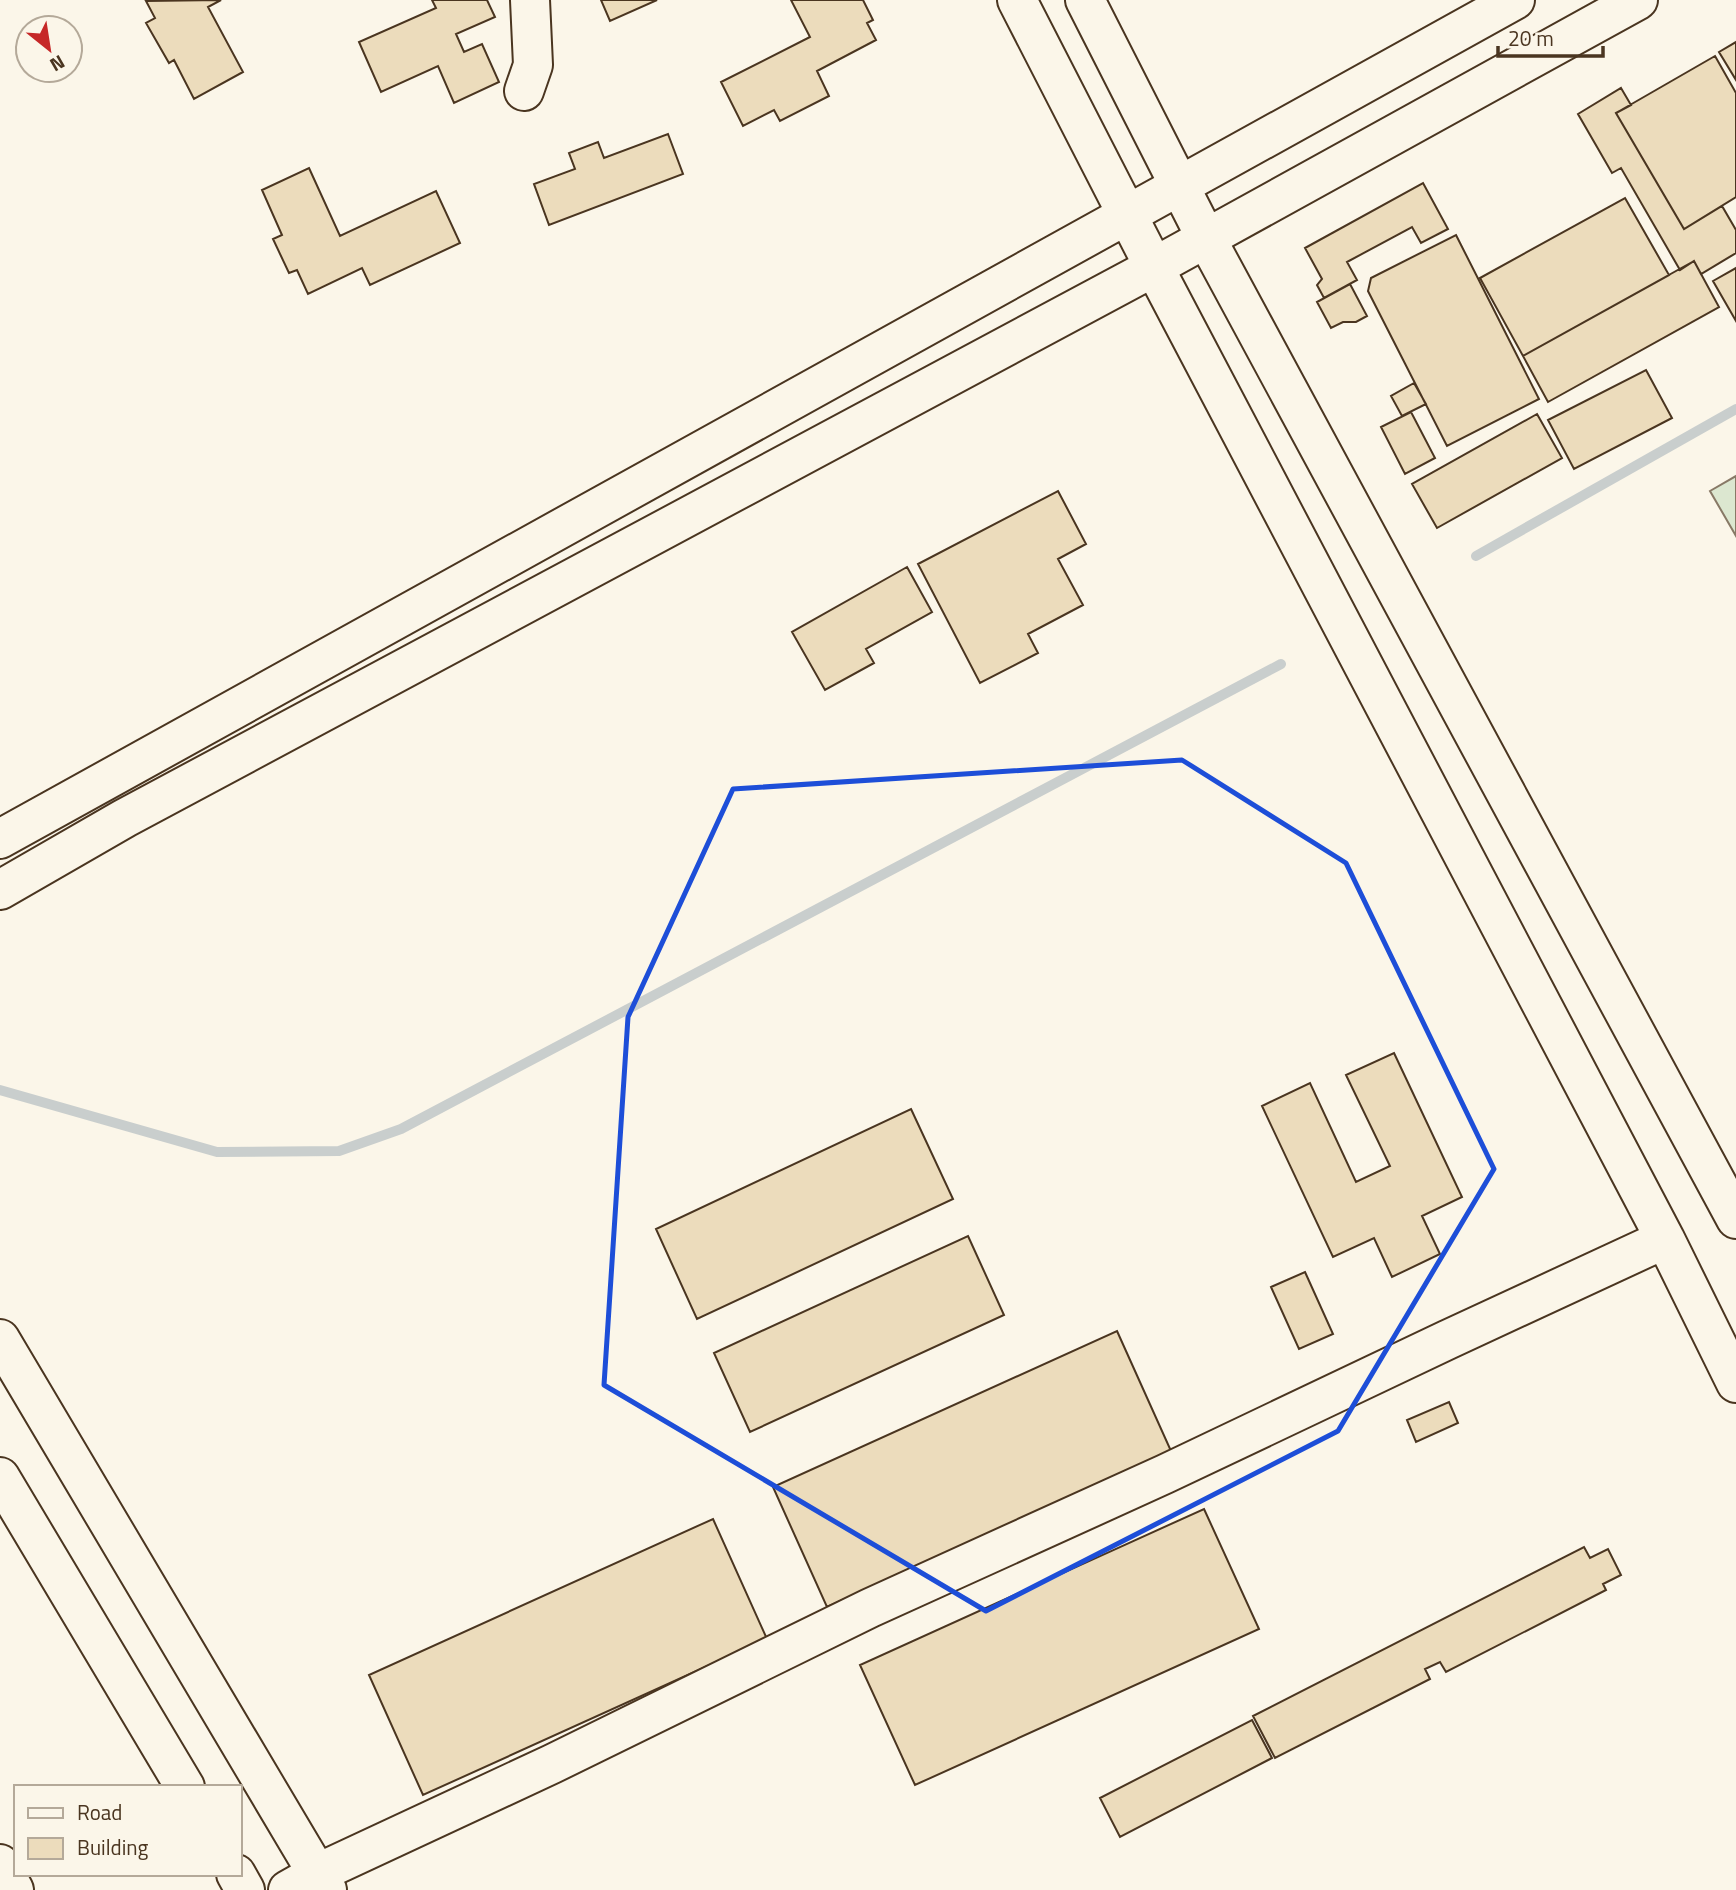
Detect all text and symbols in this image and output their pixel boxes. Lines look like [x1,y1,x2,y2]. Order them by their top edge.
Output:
north arrow [14,14,84,84]
scale bar [1498,14,1603,58]
text: 20 m [1508,22,1554,54]
text: N [45,48,71,80]
legend [14,1785,242,1876]
text: Road [77,1796,122,1828]
text: Building [77,1831,149,1863]

